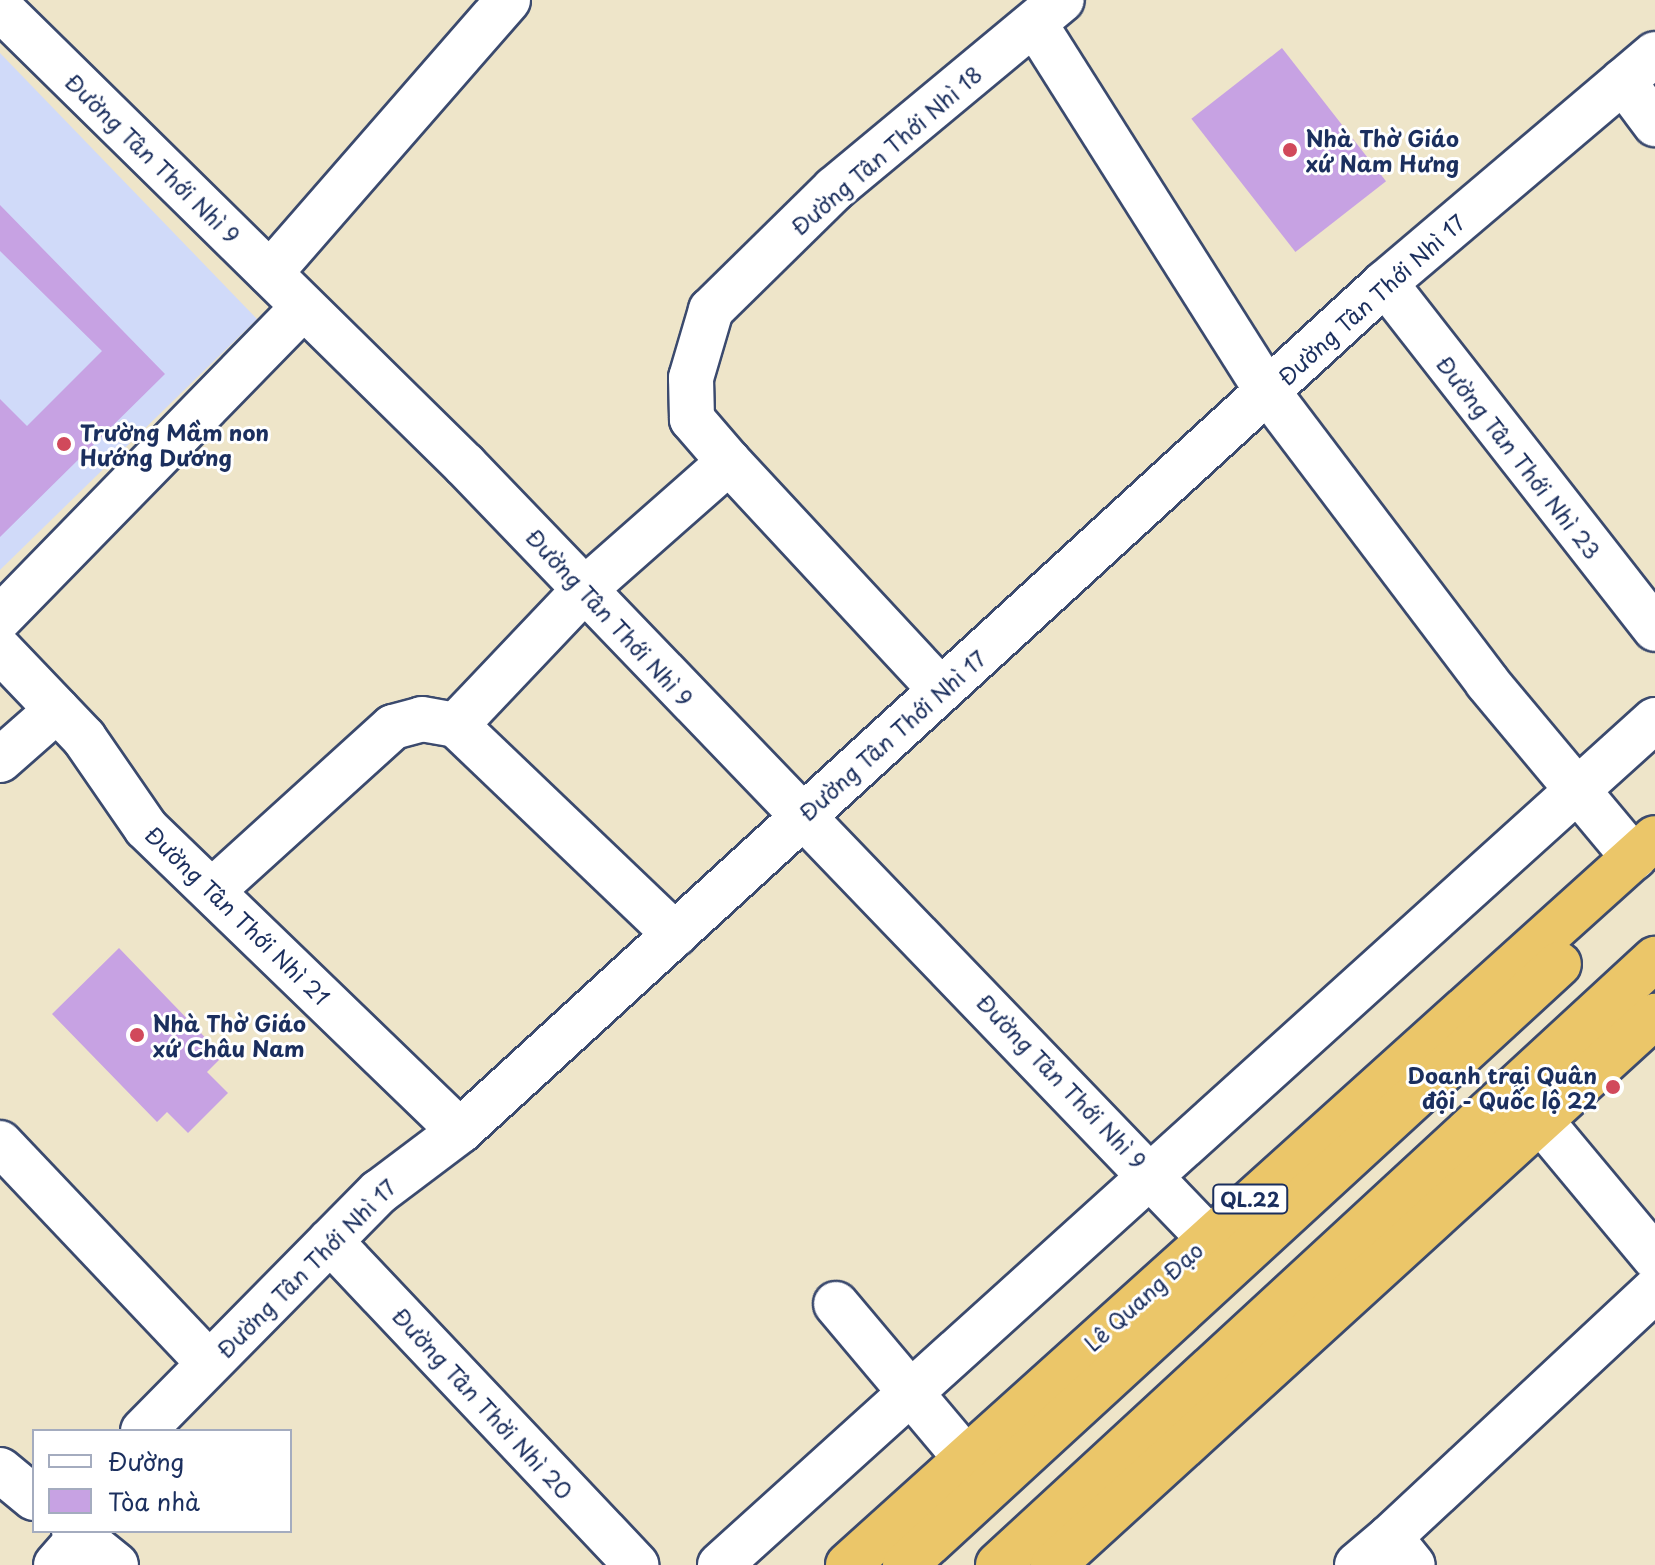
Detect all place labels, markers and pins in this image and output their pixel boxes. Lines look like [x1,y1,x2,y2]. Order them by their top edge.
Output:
place label: Nhà Thờ Giáo xứ Nam Hưng [1306,124,1461,176]
marker: Nhà Thờ Giáo xứ Nam Hưng [1281,141,1299,159]
place label: Trường Mầm non Hướng Dương [80,418,270,470]
marker: Trường Mầm non Hướng Dương [55,435,73,453]
place label: Nhà Thờ Giáo xứ Châu Nam [153,1009,308,1060]
marker: Nhà Thờ Giáo xứ Châu Nam [128,1026,146,1044]
place label: Doanh trại Quân đội - Quốc lộ 22 [1409,1061,1597,1112]
marker: Doanh trại Quân đội - Quốc lộ 22 [1604,1078,1622,1096]

